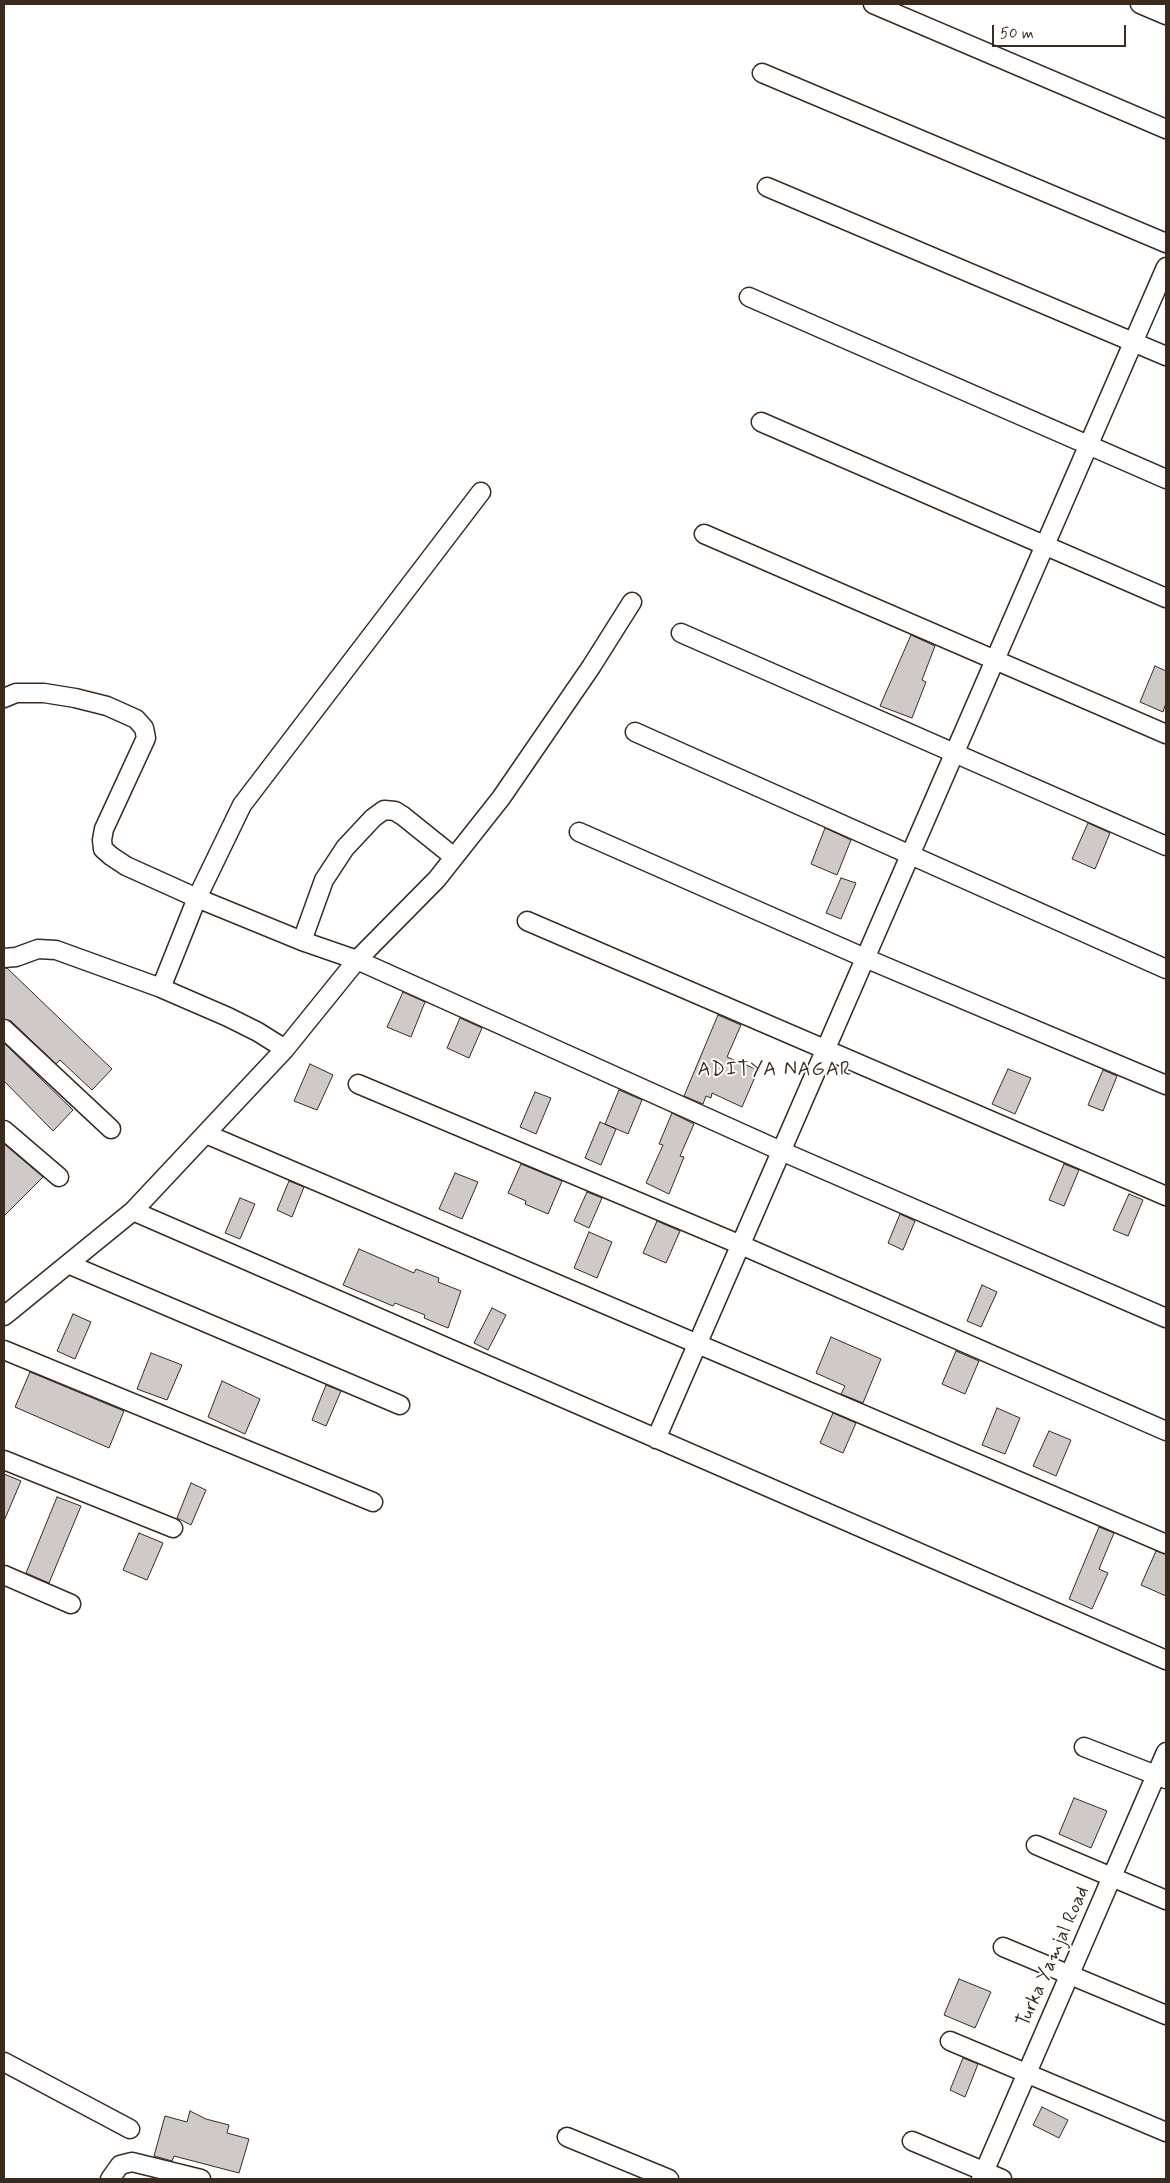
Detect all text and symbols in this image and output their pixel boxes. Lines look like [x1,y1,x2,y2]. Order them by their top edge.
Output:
scale bar [995,15,1129,47]
text: 50 m [1000,24,1034,44]
district label: ADITYA NAGAR [695,1059,855,1083]
street label: Turka Yamjal Road [1013,1883,1095,2031]

